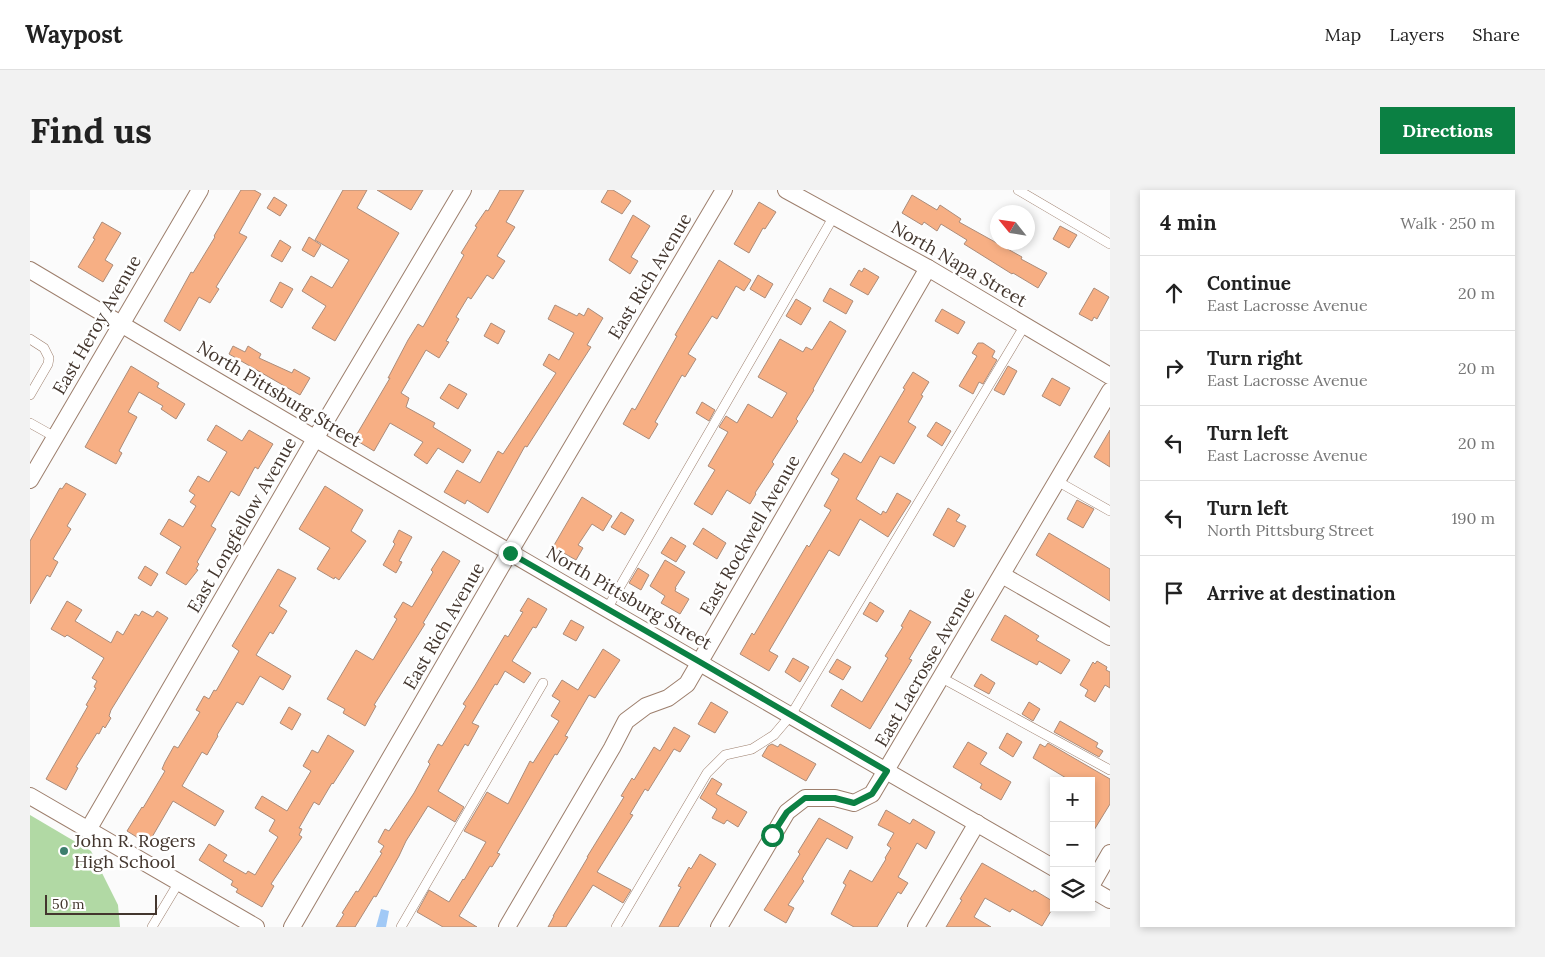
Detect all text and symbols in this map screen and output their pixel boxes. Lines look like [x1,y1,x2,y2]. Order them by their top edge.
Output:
text: Waypost [25,19,123,50]
text: Map [1325,23,1361,46]
text: Layers [1389,23,1444,46]
text: Share [1472,23,1520,46]
button: Directions [1380,107,1515,154]
text: Find us [30,108,152,153]
north arrow [990,205,1035,250]
street label: East Rich Avenue [603,208,696,343]
text: 4 min [1160,209,1217,236]
text: Walk · 250 m [1400,213,1495,233]
street label: North Napa Street [887,215,1031,312]
street label: East Heroy Avenue [47,251,146,399]
text: Continue [1207,271,1291,295]
icon: ahead [1160,279,1188,307]
text: 20 m [1458,283,1495,303]
text: East Lacrosse Avenue [1207,295,1368,315]
street label: North Pittsburg Street [193,335,366,452]
text: Turn right [1207,346,1303,370]
icon: right [1160,354,1188,382]
text: 20 m [1458,358,1495,378]
text: East Lacrosse Avenue [1207,370,1368,390]
text: Turn left [1207,421,1288,445]
icon: left [1160,429,1188,457]
street label: East Longfellow Avenue [182,433,301,617]
text: 20 m [1458,433,1495,453]
text: East Lacrosse Avenue [1207,445,1368,465]
street label: East Rockwell Avenue [694,450,805,619]
text: Turn left [1207,496,1288,520]
icon: left [1160,504,1188,532]
text: 190 m [1451,508,1495,528]
text: North Pittsburg Street [1207,520,1374,540]
street label: North Pittsburg Street [542,541,716,654]
route end [499,542,522,565]
street label: East Rich Avenue [398,558,489,693]
icon: arrive [1160,579,1188,607]
text: Arrive at destination [1207,581,1396,605]
street label: East Lacrosse Avenue [869,583,980,751]
map controls [1050,777,1095,912]
button: + [1050,777,1095,822]
button: − [1050,822,1095,867]
route start [761,824,784,847]
place label: John R. Rogers High School [73,829,196,873]
marker: John R. Rogers High School [58,845,70,857]
button: layers [1050,867,1095,912]
scale bar [45,892,158,915]
text: 50 m [52,895,85,913]

